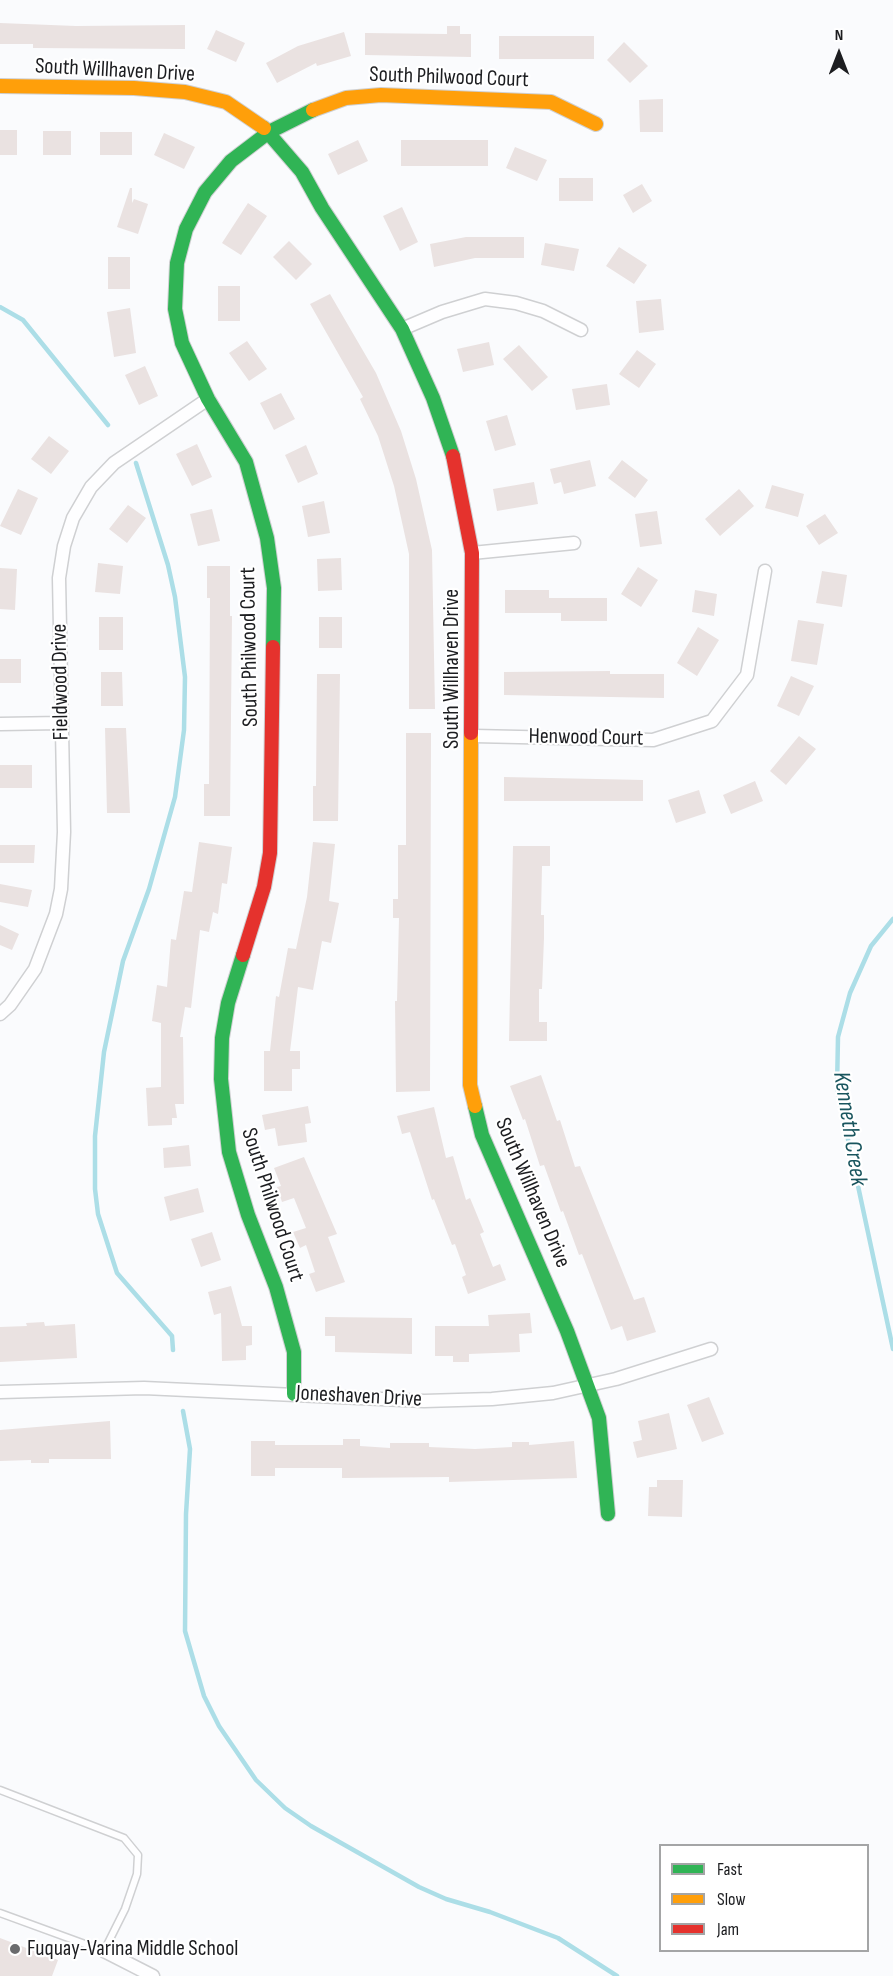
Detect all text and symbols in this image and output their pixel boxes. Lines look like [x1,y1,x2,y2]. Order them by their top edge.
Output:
north arrow [809,24,869,84]
text: N [835,26,843,45]
street label: South Willhaven Drive [34,54,196,88]
street label: South Philwood Court [369,62,529,94]
street label: South Philwood Court [235,567,265,727]
street label: South Willhaven Drive [439,589,465,749]
street label: Fieldwood Drive [47,624,75,740]
street label: Henwood Court [528,724,644,752]
water label: Kenneth Creek [826,1070,872,1188]
street label: South Willhaven Drive [489,1114,575,1272]
street label: South Philwood Court [235,1125,309,1285]
street label: Joneshaven Drive [295,1381,423,1413]
legend [659,1844,869,1952]
text: Fast [717,1859,742,1880]
text: Slow [717,1889,746,1910]
text: Jam [717,1919,739,1940]
place label: Fuquay-Varina Middle School [27,1936,238,1962]
marker: Fuquay-Varina Middle School [8,1942,22,1956]

